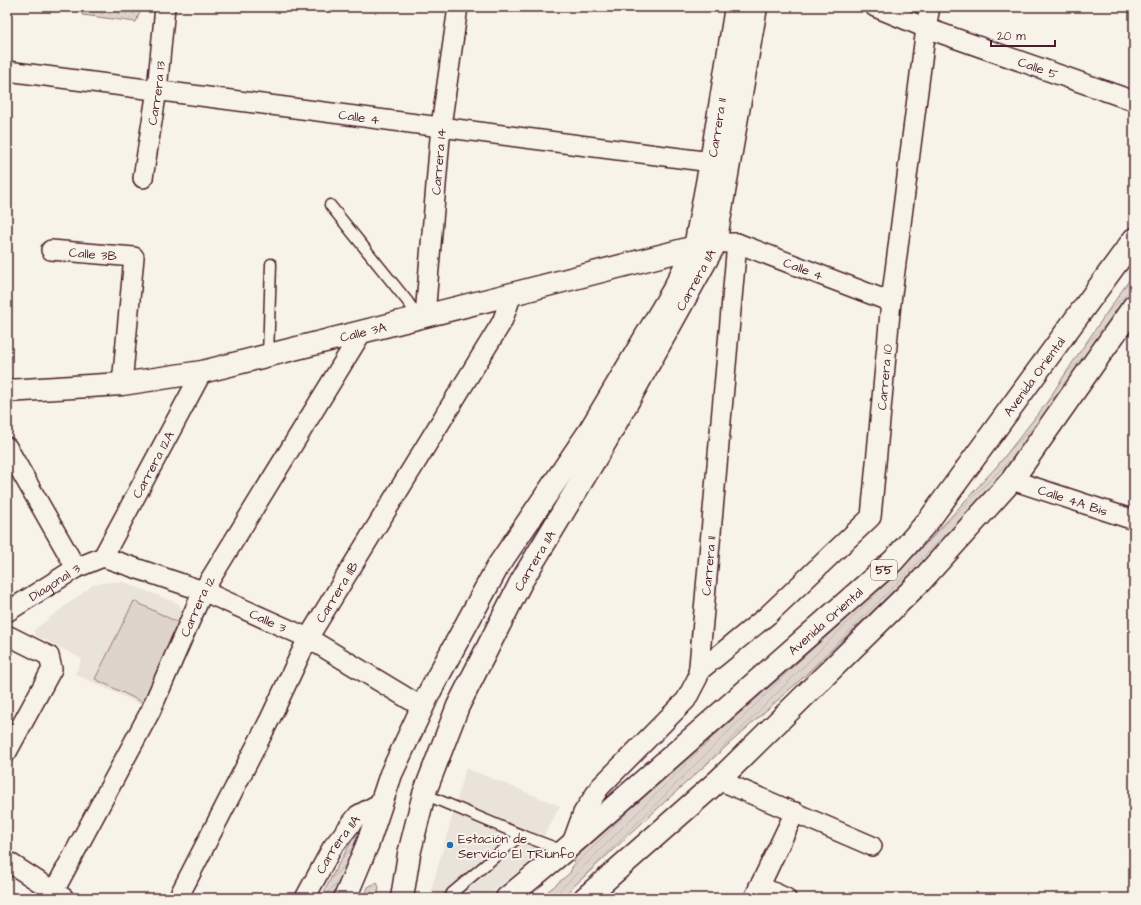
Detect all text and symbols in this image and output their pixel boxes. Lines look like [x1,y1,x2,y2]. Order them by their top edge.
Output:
scale bar [991,22,1055,48]
text: 20 m [997,28,1026,45]
street label: Calle 5 [1015,53,1060,84]
street label: Carrera 13 [144,60,170,127]
street label: Carrera 11 [704,97,731,159]
street label: Calle 4 [337,106,381,129]
street label: Carrera 14 [427,127,451,196]
street label: Calle 3B [68,244,117,266]
street label: Carrera 11A [672,245,721,314]
street label: Calle 4 [781,254,825,285]
street label: Calle 3A [338,318,389,347]
street label: Avenida Oriental [1000,333,1070,420]
street label: Carrera 10 [873,343,897,411]
street label: Carrera 12A [128,428,179,502]
street label: Calle 4A Bis [1035,481,1110,521]
street label: Carrera 11A [510,527,560,594]
street label: Carrera 11 [697,535,721,596]
street label: Carrera 11B [312,558,363,626]
street label: Diagonal 3 [25,559,84,606]
road number: 55 [871,560,897,580]
street label: Carrera 12 [176,572,220,640]
street label: Avenida Oriental [784,584,867,660]
street label: Calle 3 [246,605,289,637]
street label: Carrera 11A [312,811,365,877]
place label: Estación de Servicio El TRiunfo [458,830,575,863]
marker: Estación de Servicio El TRiunfo [445,840,455,850]

